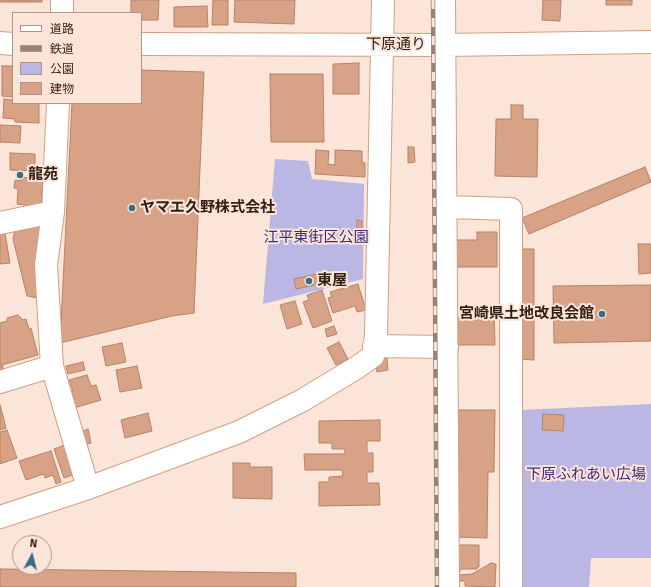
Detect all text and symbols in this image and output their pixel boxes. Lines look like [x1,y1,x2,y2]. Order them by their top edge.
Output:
legend [12,12,142,104]
text: 道路 [50,22,74,37]
street label: 下原通り [366,36,426,54]
text: 鉄道 [50,42,74,57]
text: 公園 [50,62,74,77]
text: 建物 [50,82,74,97]
place label: 龍苑 [28,166,58,184]
marker: 龍苑 [15,170,25,180]
place label: ヤマエ久野株式会社 [140,199,275,217]
marker: ヤマエ久野株式会社 [127,203,137,213]
park label: 江平東街区公園 [264,229,368,247]
place label: 東屋 [317,272,347,290]
marker: 東屋 [304,276,314,286]
place label: 宮崎県土地改良会館 [459,305,594,323]
marker: 宮崎県土地改良会館 [597,309,607,319]
park label: 下原ふれあい広場 [526,466,646,484]
north arrow [12,535,52,575]
text: N [29,537,38,551]

